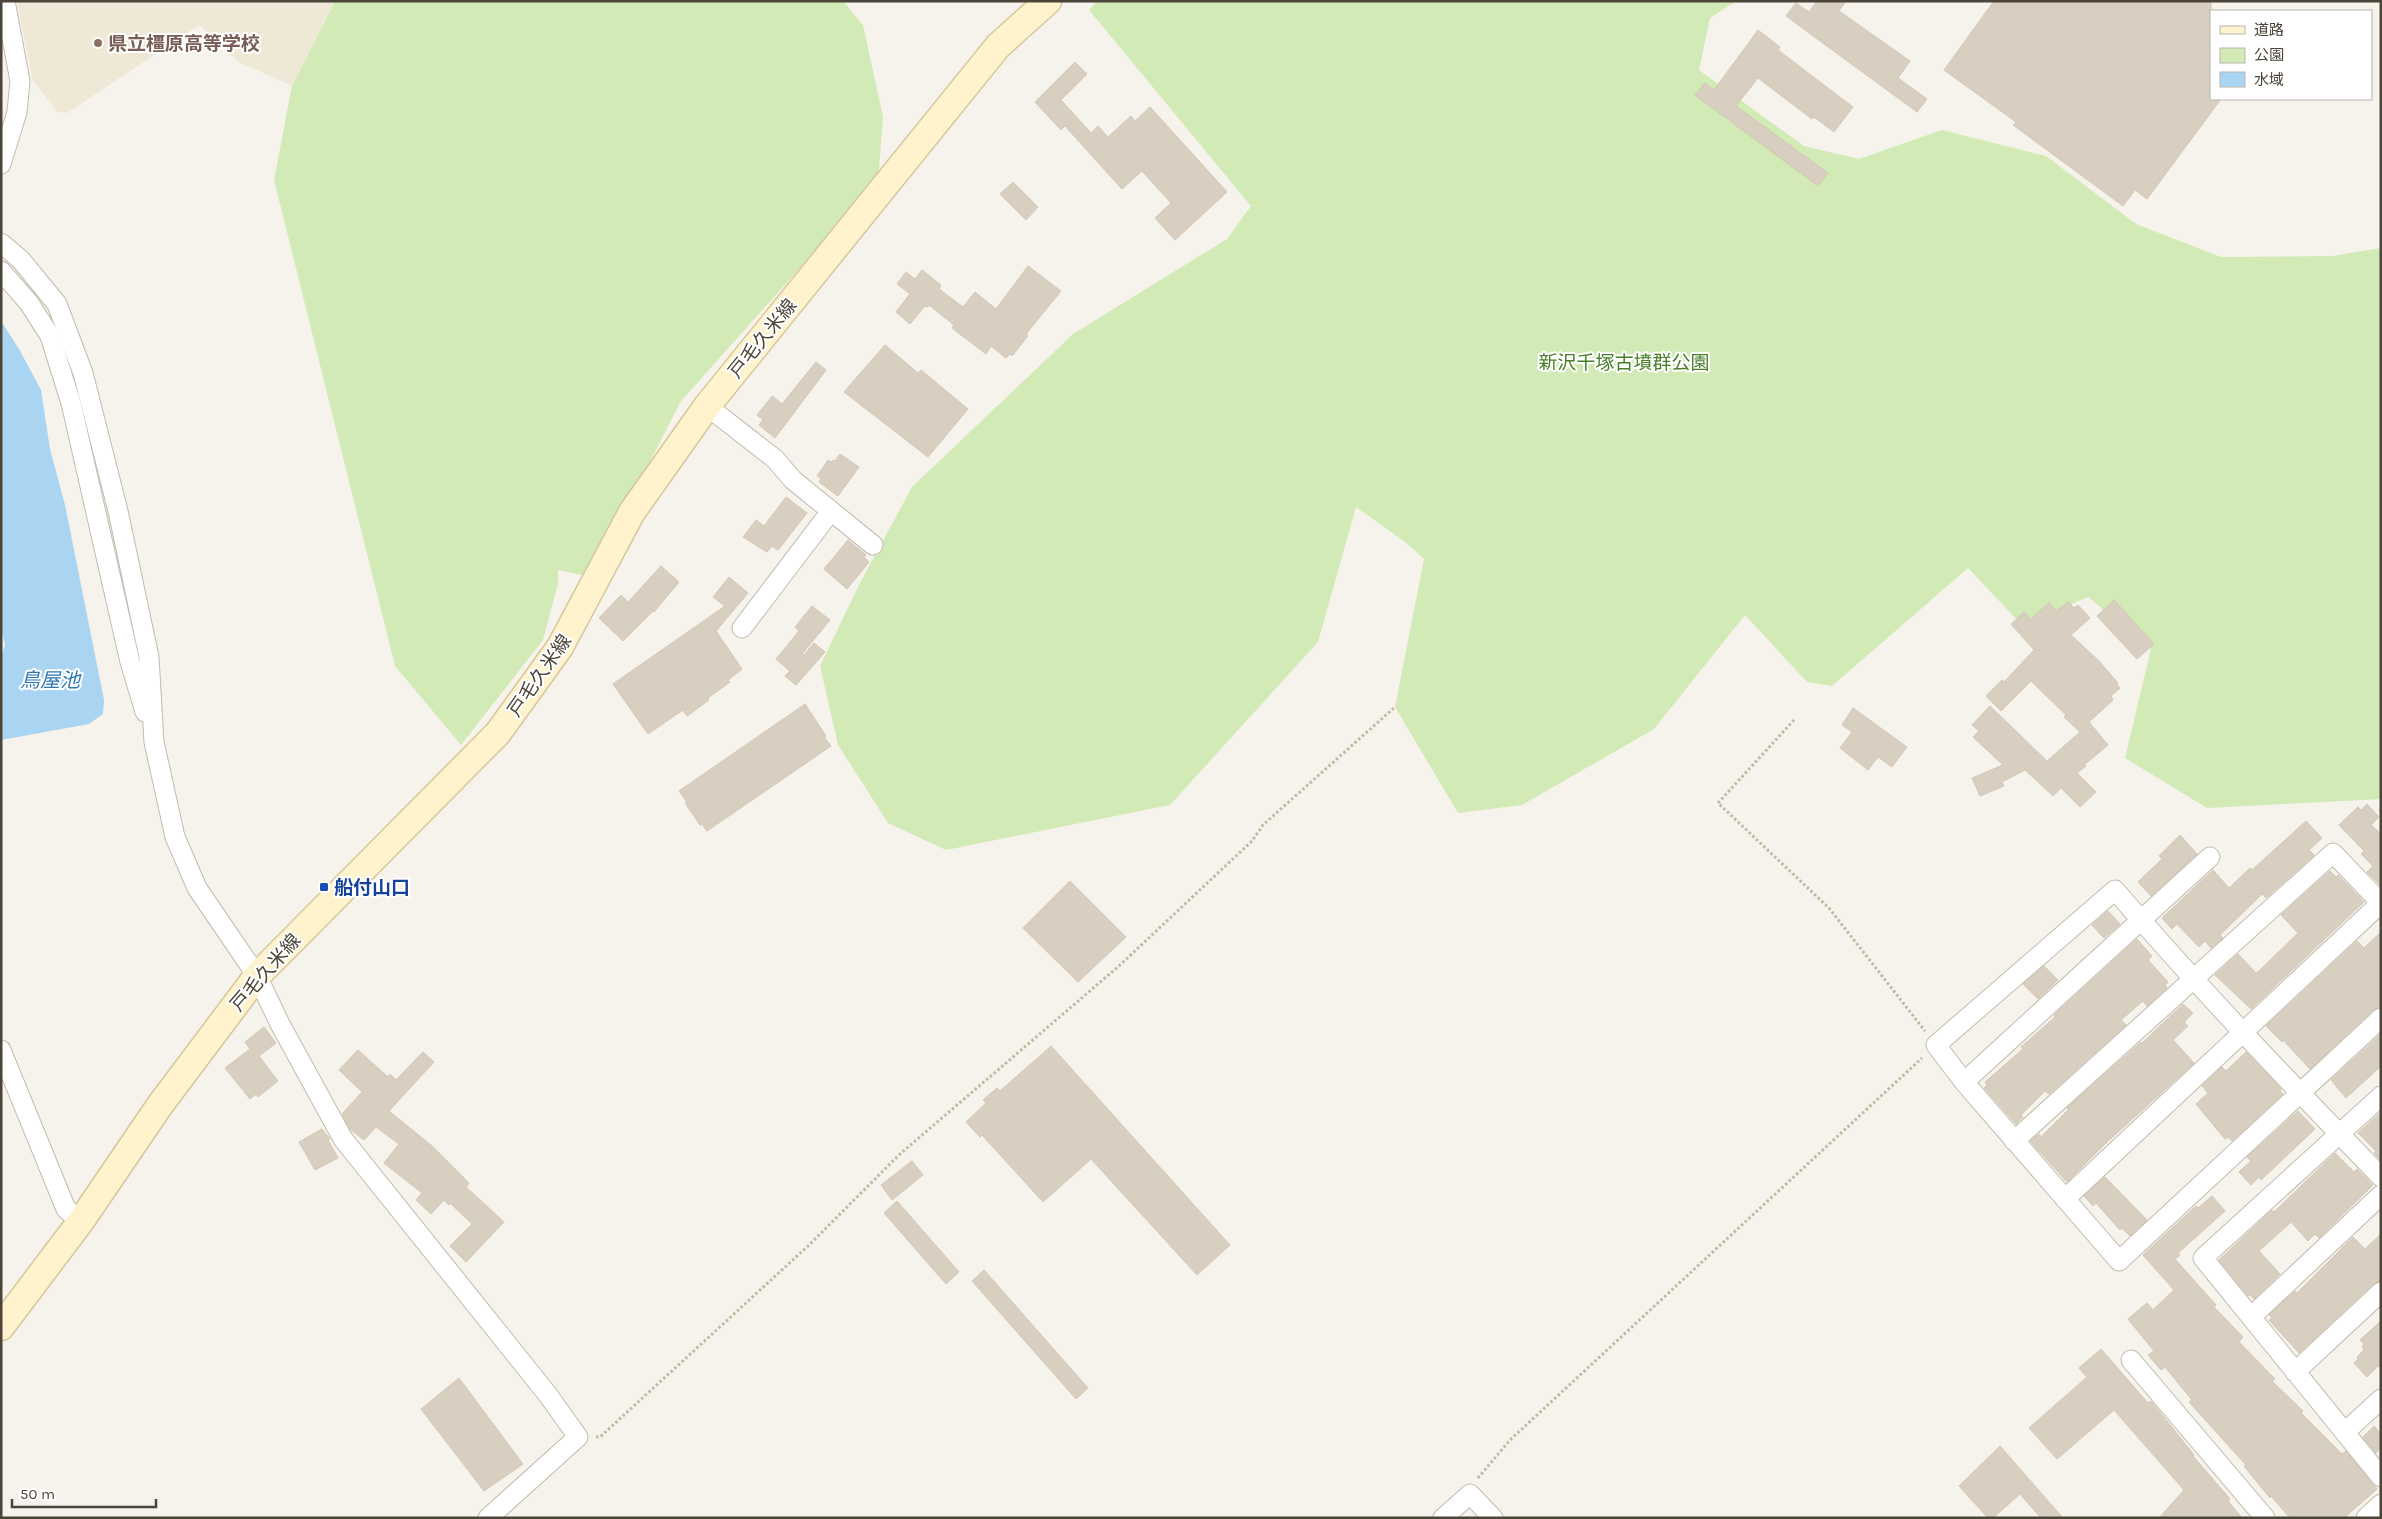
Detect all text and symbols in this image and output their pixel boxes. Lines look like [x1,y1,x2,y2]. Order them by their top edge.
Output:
legend [2210,10,2372,100]
text: 道路 [2254,21,2284,39]
place label: 県立橿原高等学校 [108,33,260,55]
marker: 県立橿原高等学校 [92,37,104,49]
text: 公園 [2254,46,2284,64]
text: 水域 [2254,71,2284,89]
street label: 戸毛久米線 [724,295,801,382]
park label: 新沢千塚古墳群公園 [1538,352,1710,374]
street label: 戸毛久米線 [504,630,576,721]
water label: 鳥屋池 [20,669,82,692]
place label: 船付山口 [334,877,410,899]
marker: 船付山口 [318,881,330,893]
street label: 戸毛久米線 [226,930,305,1016]
scale bar [12,1476,156,1508]
text: 50 m [20,1485,55,1503]

